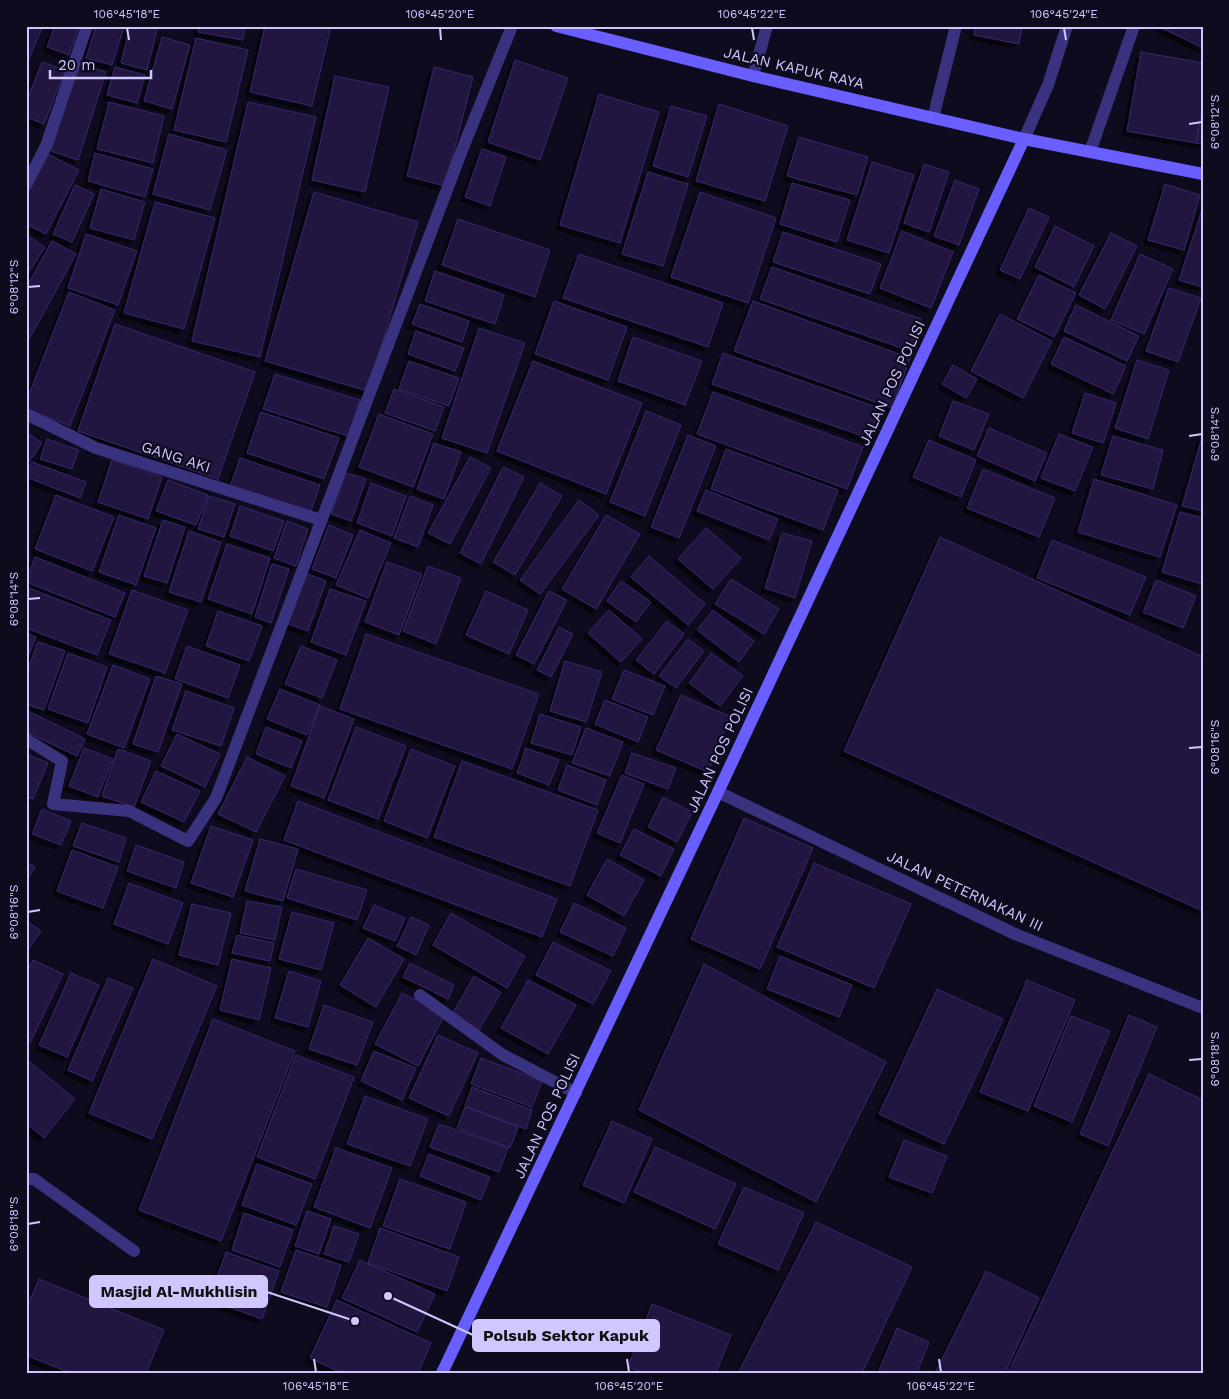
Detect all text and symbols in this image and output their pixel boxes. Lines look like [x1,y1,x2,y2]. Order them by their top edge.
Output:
text: 106°45'18"E [94,7,161,21]
text: 106°45'20"E [406,7,475,21]
text: 106°45'22"E [718,7,786,21]
text: 106°45'24"E [1030,7,1098,21]
street label: JALAN KAPUK RAYA [722,43,866,93]
scale bar [50,48,151,80]
text: 20 m [58,56,96,74]
text: 6°08'12"S [1208,95,1222,149]
text: 6°08'12"S [7,260,21,314]
street label: JALAN POS POLISI [855,318,929,448]
text: 6°08'14"S [1208,407,1222,461]
street label: GANG AKI [139,437,213,477]
text: 6°08'14"S [7,572,21,626]
street label: JALAN POS POLISI [683,685,757,815]
text: 6°08'16"S [1208,720,1222,774]
street label: JALAN PETERNAKAN III [884,847,1046,935]
text: 6°08'16"S [7,885,21,939]
text: 6°08'18"S [1208,1031,1222,1087]
street label: JALAN POS POLISI [510,1051,584,1181]
text: 6°08'18"S [7,1196,21,1252]
callout: Masjid Al-Mukhlisin [90,1276,267,1307]
text: Masjid Al-Mukhlisin [100,1282,258,1301]
callout: Polsub Sektor Kapuk [473,1320,659,1351]
text: Polsub Sektor Kapuk [483,1326,649,1345]
text: 106°45'18"E [283,1379,350,1393]
text: 106°45'20"E [595,1379,664,1393]
text: 106°45'22"E [907,1379,975,1393]

